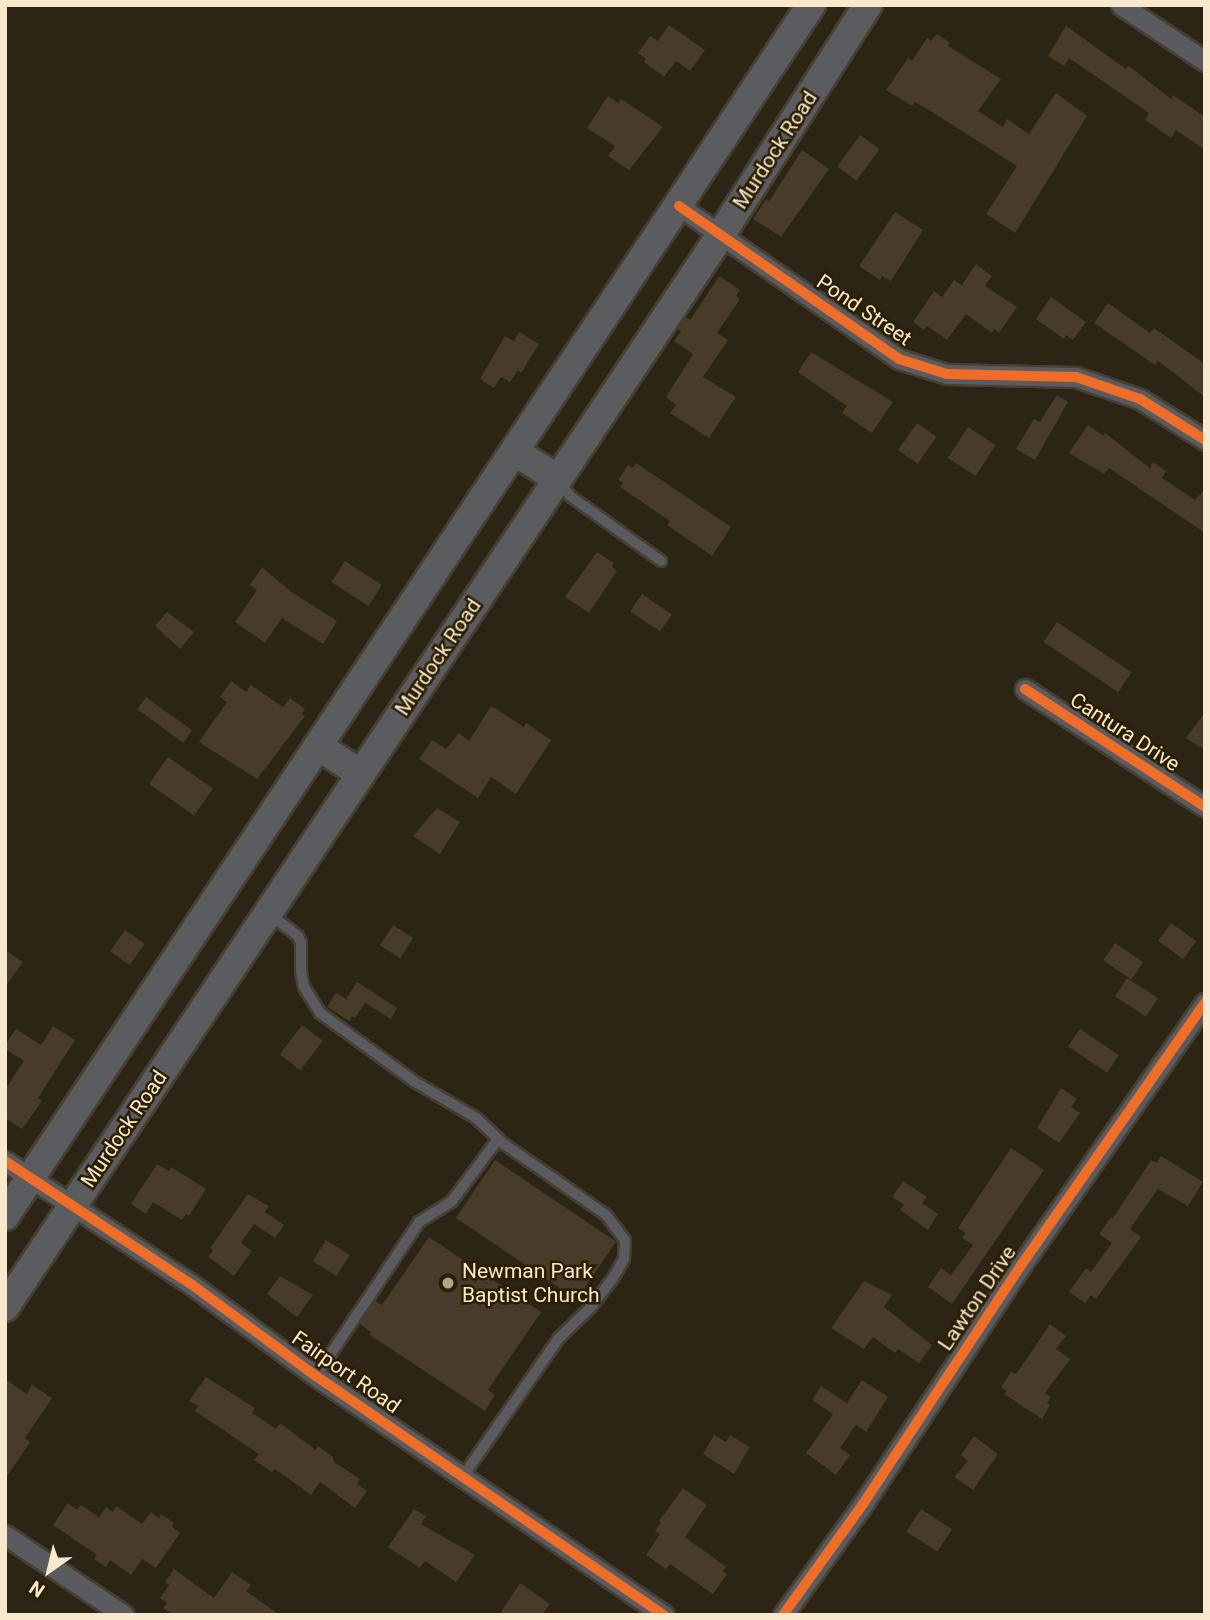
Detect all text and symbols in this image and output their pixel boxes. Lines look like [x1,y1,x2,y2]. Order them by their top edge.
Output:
street label: Murdock Road [727,86,823,214]
street label: Pond Street [812,269,916,351]
street label: Murdock Road [390,594,486,720]
street label: Cantura Drive [1065,687,1185,777]
street label: Murdock Road [76,1066,172,1192]
street label: Lawton Drive [933,1241,1021,1355]
place label: Newman Park Baptist Church [462,1258,599,1308]
marker: Newman Park Baptist Church [440,1275,456,1291]
street label: Fairport Road [287,1325,405,1419]
north arrow [14,1536,84,1606]
text: N [25,1576,49,1602]

